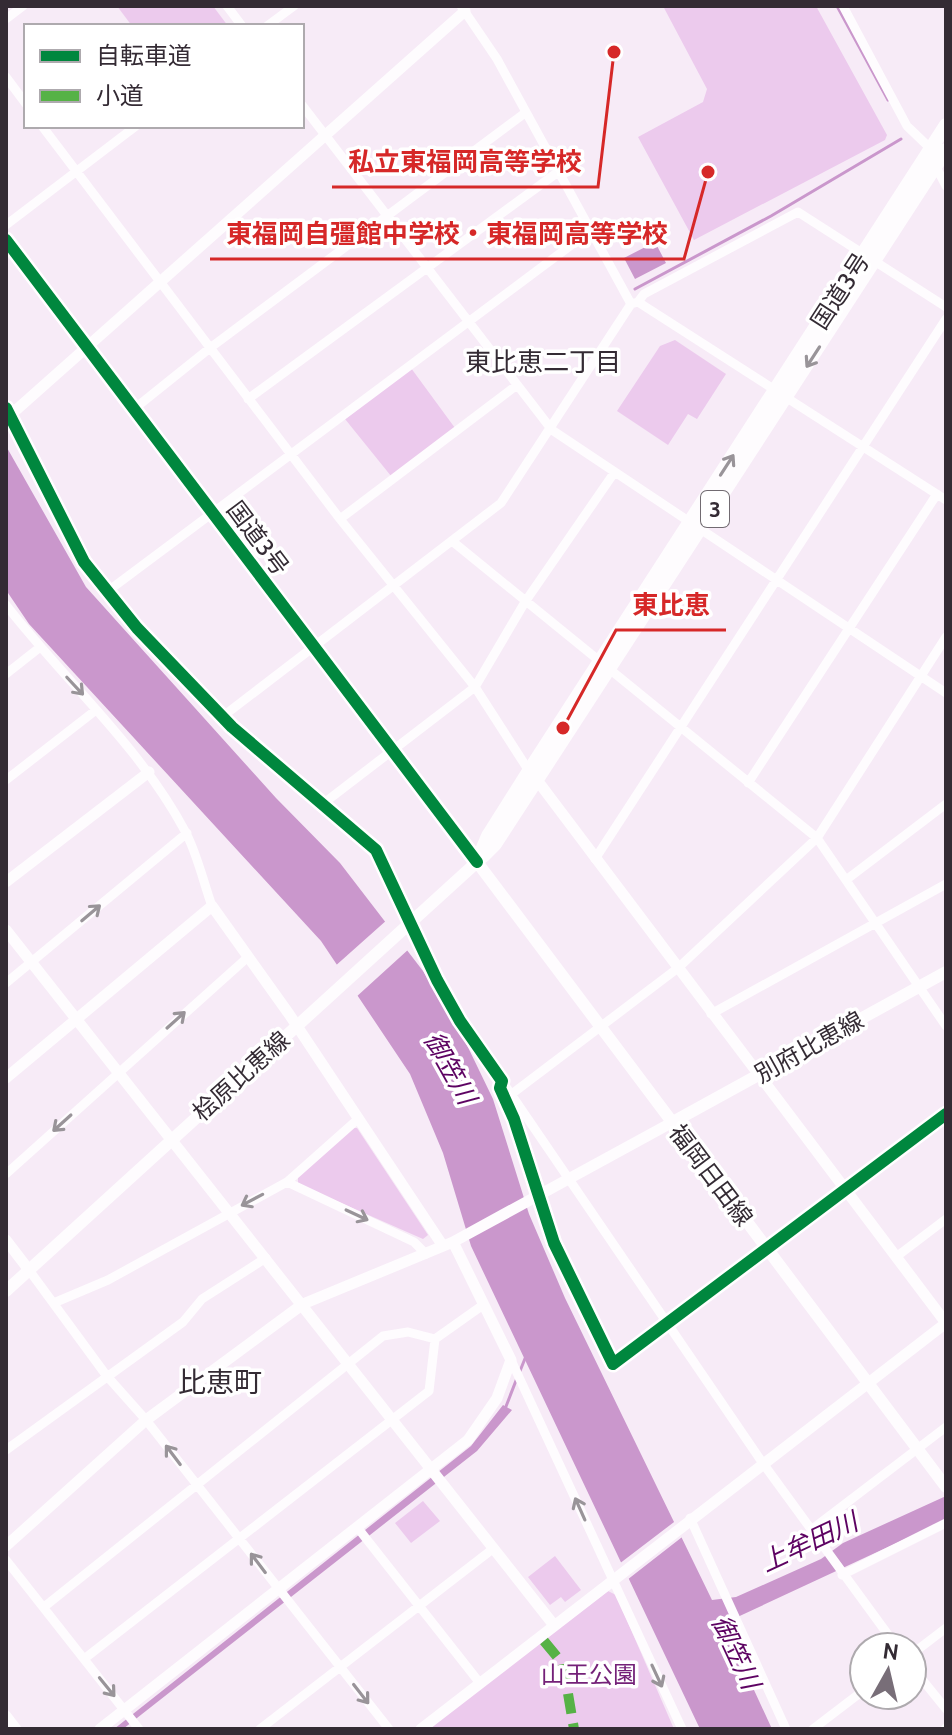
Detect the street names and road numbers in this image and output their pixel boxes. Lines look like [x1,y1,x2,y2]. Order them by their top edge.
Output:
street label: 国道3号 [805,247,875,335]
road number: 3 [701,491,729,527]
street label: 国道3号 [221,495,295,581]
street label: 別府比恵線 [749,1005,869,1089]
street label: 桧原比恵線 [187,1025,295,1127]
street label: 福岡日田線 [663,1118,759,1232]

